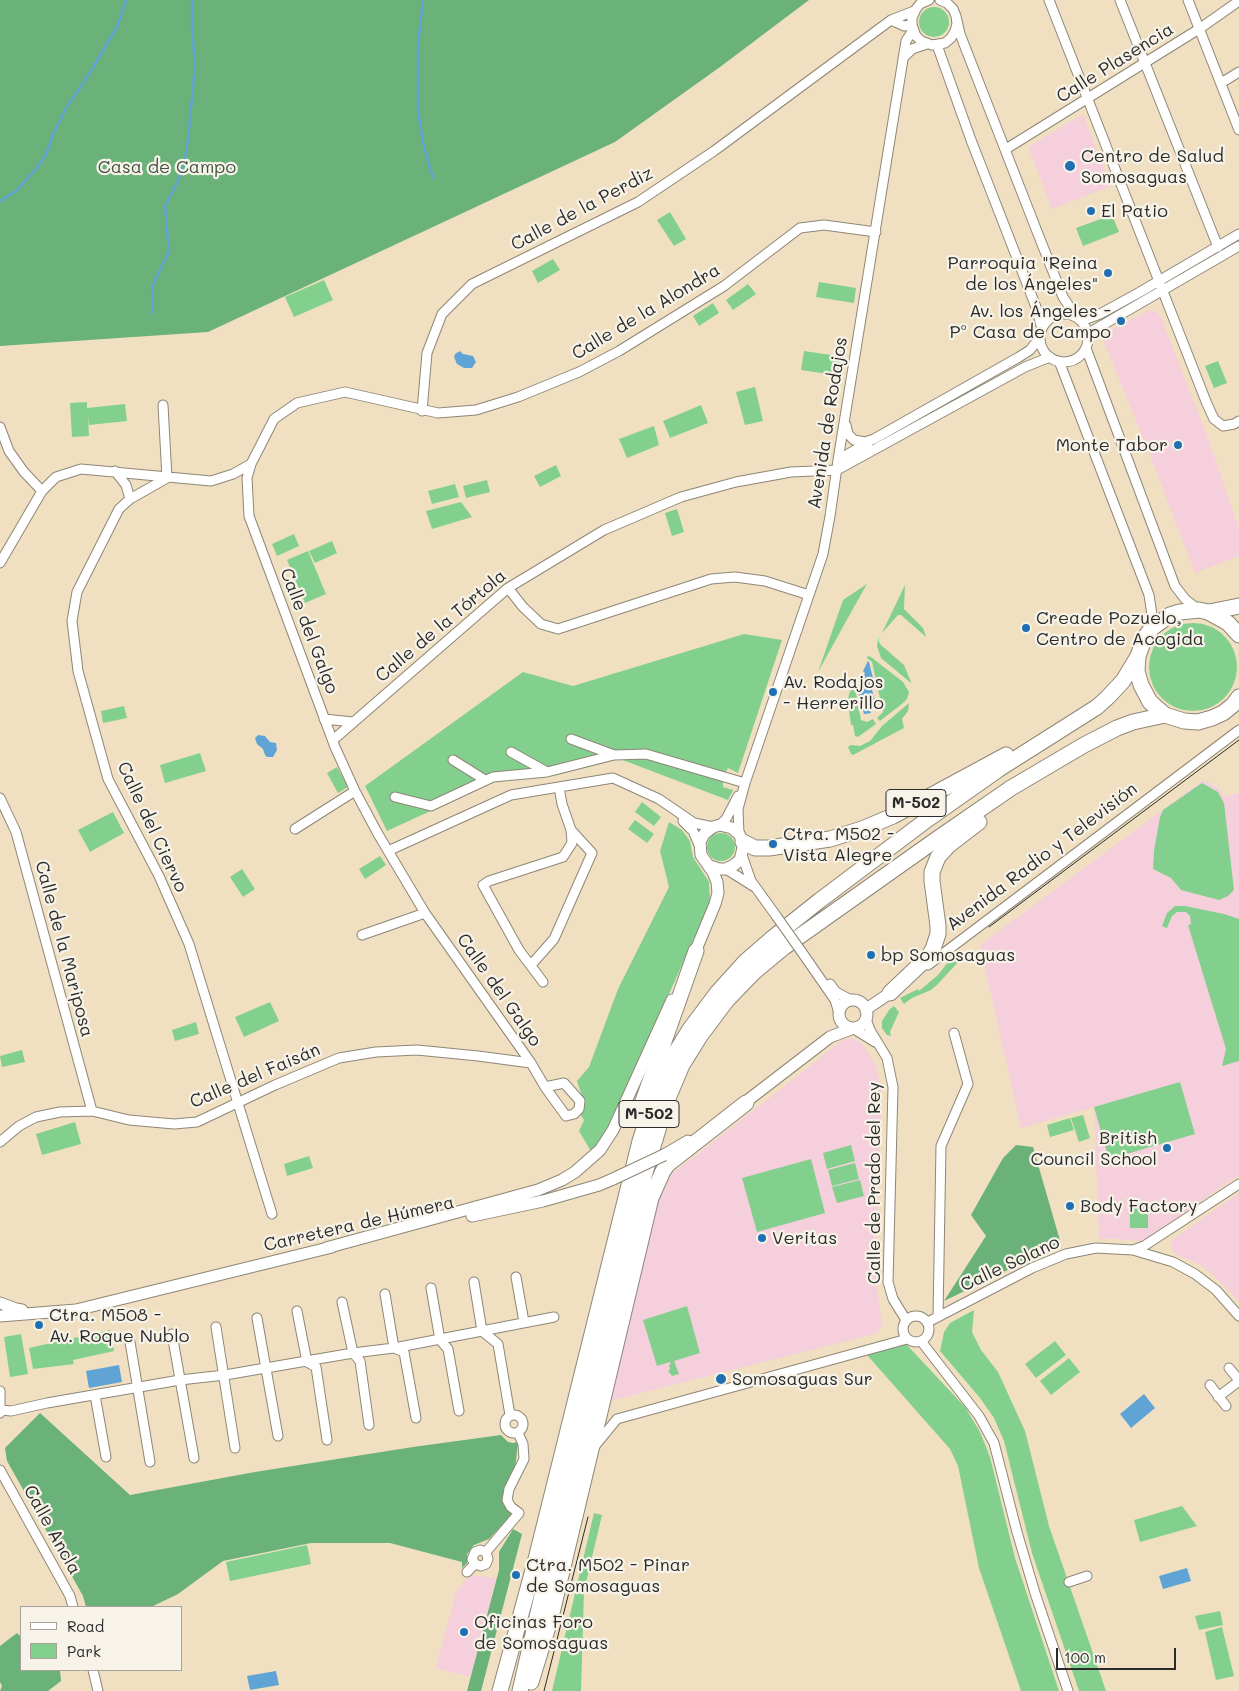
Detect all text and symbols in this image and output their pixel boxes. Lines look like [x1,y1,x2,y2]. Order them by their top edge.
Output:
street label: Calle Plasencia [1052,18,1178,108]
place label: Centro de Salud Somosaguas [1081,145,1224,188]
park label: Casa de Campo [98,156,236,178]
marker: Centro de Salud Somosaguas [1063,159,1077,173]
street label: Calle de la Perdiz [507,162,657,256]
place label: El Patio [1101,200,1168,222]
marker: El Patio [1085,205,1097,217]
place label: Parroquia "Reina de los Ángeles" [947,252,1098,294]
street label: Calle de la Alondra [568,259,724,365]
marker: Parroquia "Reina de los Ángeles" [1102,267,1114,279]
place label: Av. los Ángeles - Pº Casa de Campo [950,300,1111,342]
marker: Av. los Ángeles - Pº Casa de Campo [1115,315,1127,327]
street label: Avenida de Rodajos [804,335,852,511]
place label: Monte Tabor [1056,434,1168,456]
marker: Monte Tabor [1172,439,1184,451]
street label: Calle del Galgo [275,565,343,697]
street label: Calle de la Tórtola [371,565,511,687]
place label: Creade Pozuelo, Centro de Acogida [1036,607,1204,650]
marker: Creade Pozuelo, Centro de Acogida [1020,622,1032,634]
place label: Av. Rodajos - Herrerillo [783,671,884,714]
marker: Av. Rodajos - Herrerillo [767,686,779,698]
street label: Calle del Ciervo [112,758,192,896]
street label: Avenida Radio y Televisión [942,778,1142,936]
road number: M-502 [886,790,946,816]
place label: Ctra. M502 - Vista Alegre [783,823,894,866]
marker: Ctra. M502 - Vista Alegre [767,838,779,850]
street label: Calle de la Mariposa [30,858,98,1040]
street label: Calle del Galgo [452,929,546,1051]
place label: bp Somosaguas [881,944,1015,966]
marker: bp Somosaguas [865,949,877,961]
street label: Calle del Faisán [187,1039,323,1113]
street label: Calle de Prado del Rey [863,1082,885,1284]
road number: M-502 [619,1100,679,1128]
place label: British Council School [1031,1127,1157,1170]
marker: British Council School [1161,1142,1173,1154]
street label: Carretera de Húmera [262,1192,456,1256]
place label: Body Factory [1080,1195,1197,1217]
marker: Body Factory [1064,1200,1076,1212]
place label: Veritas [772,1227,837,1249]
marker: Veritas [756,1232,768,1244]
street label: Calle Solano [957,1232,1063,1296]
place label: Ctra. M508 - Av. Roque Nublo [49,1304,189,1346]
marker: Ctra. M508 - Av. Roque Nublo [33,1319,45,1331]
place label: Somosaguas Sur [732,1368,873,1390]
marker: Somosaguas Sur [714,1372,728,1386]
street label: Calle Ancla [19,1482,85,1578]
place label: Ctra. M502 - Pinar de Somosaguas [526,1554,690,1596]
marker: Ctra. M502 - Pinar de Somosaguas [510,1569,522,1581]
legend [20,1606,182,1671]
place label: Oficinas Foro de Somosaguas [474,1611,608,1654]
text: Road [67,1616,104,1636]
marker: Oficinas Foro de Somosaguas [458,1626,470,1638]
scale bar [1059,1638,1179,1670]
text: Park [67,1641,101,1661]
text: 100 m [1064,1647,1106,1667]

